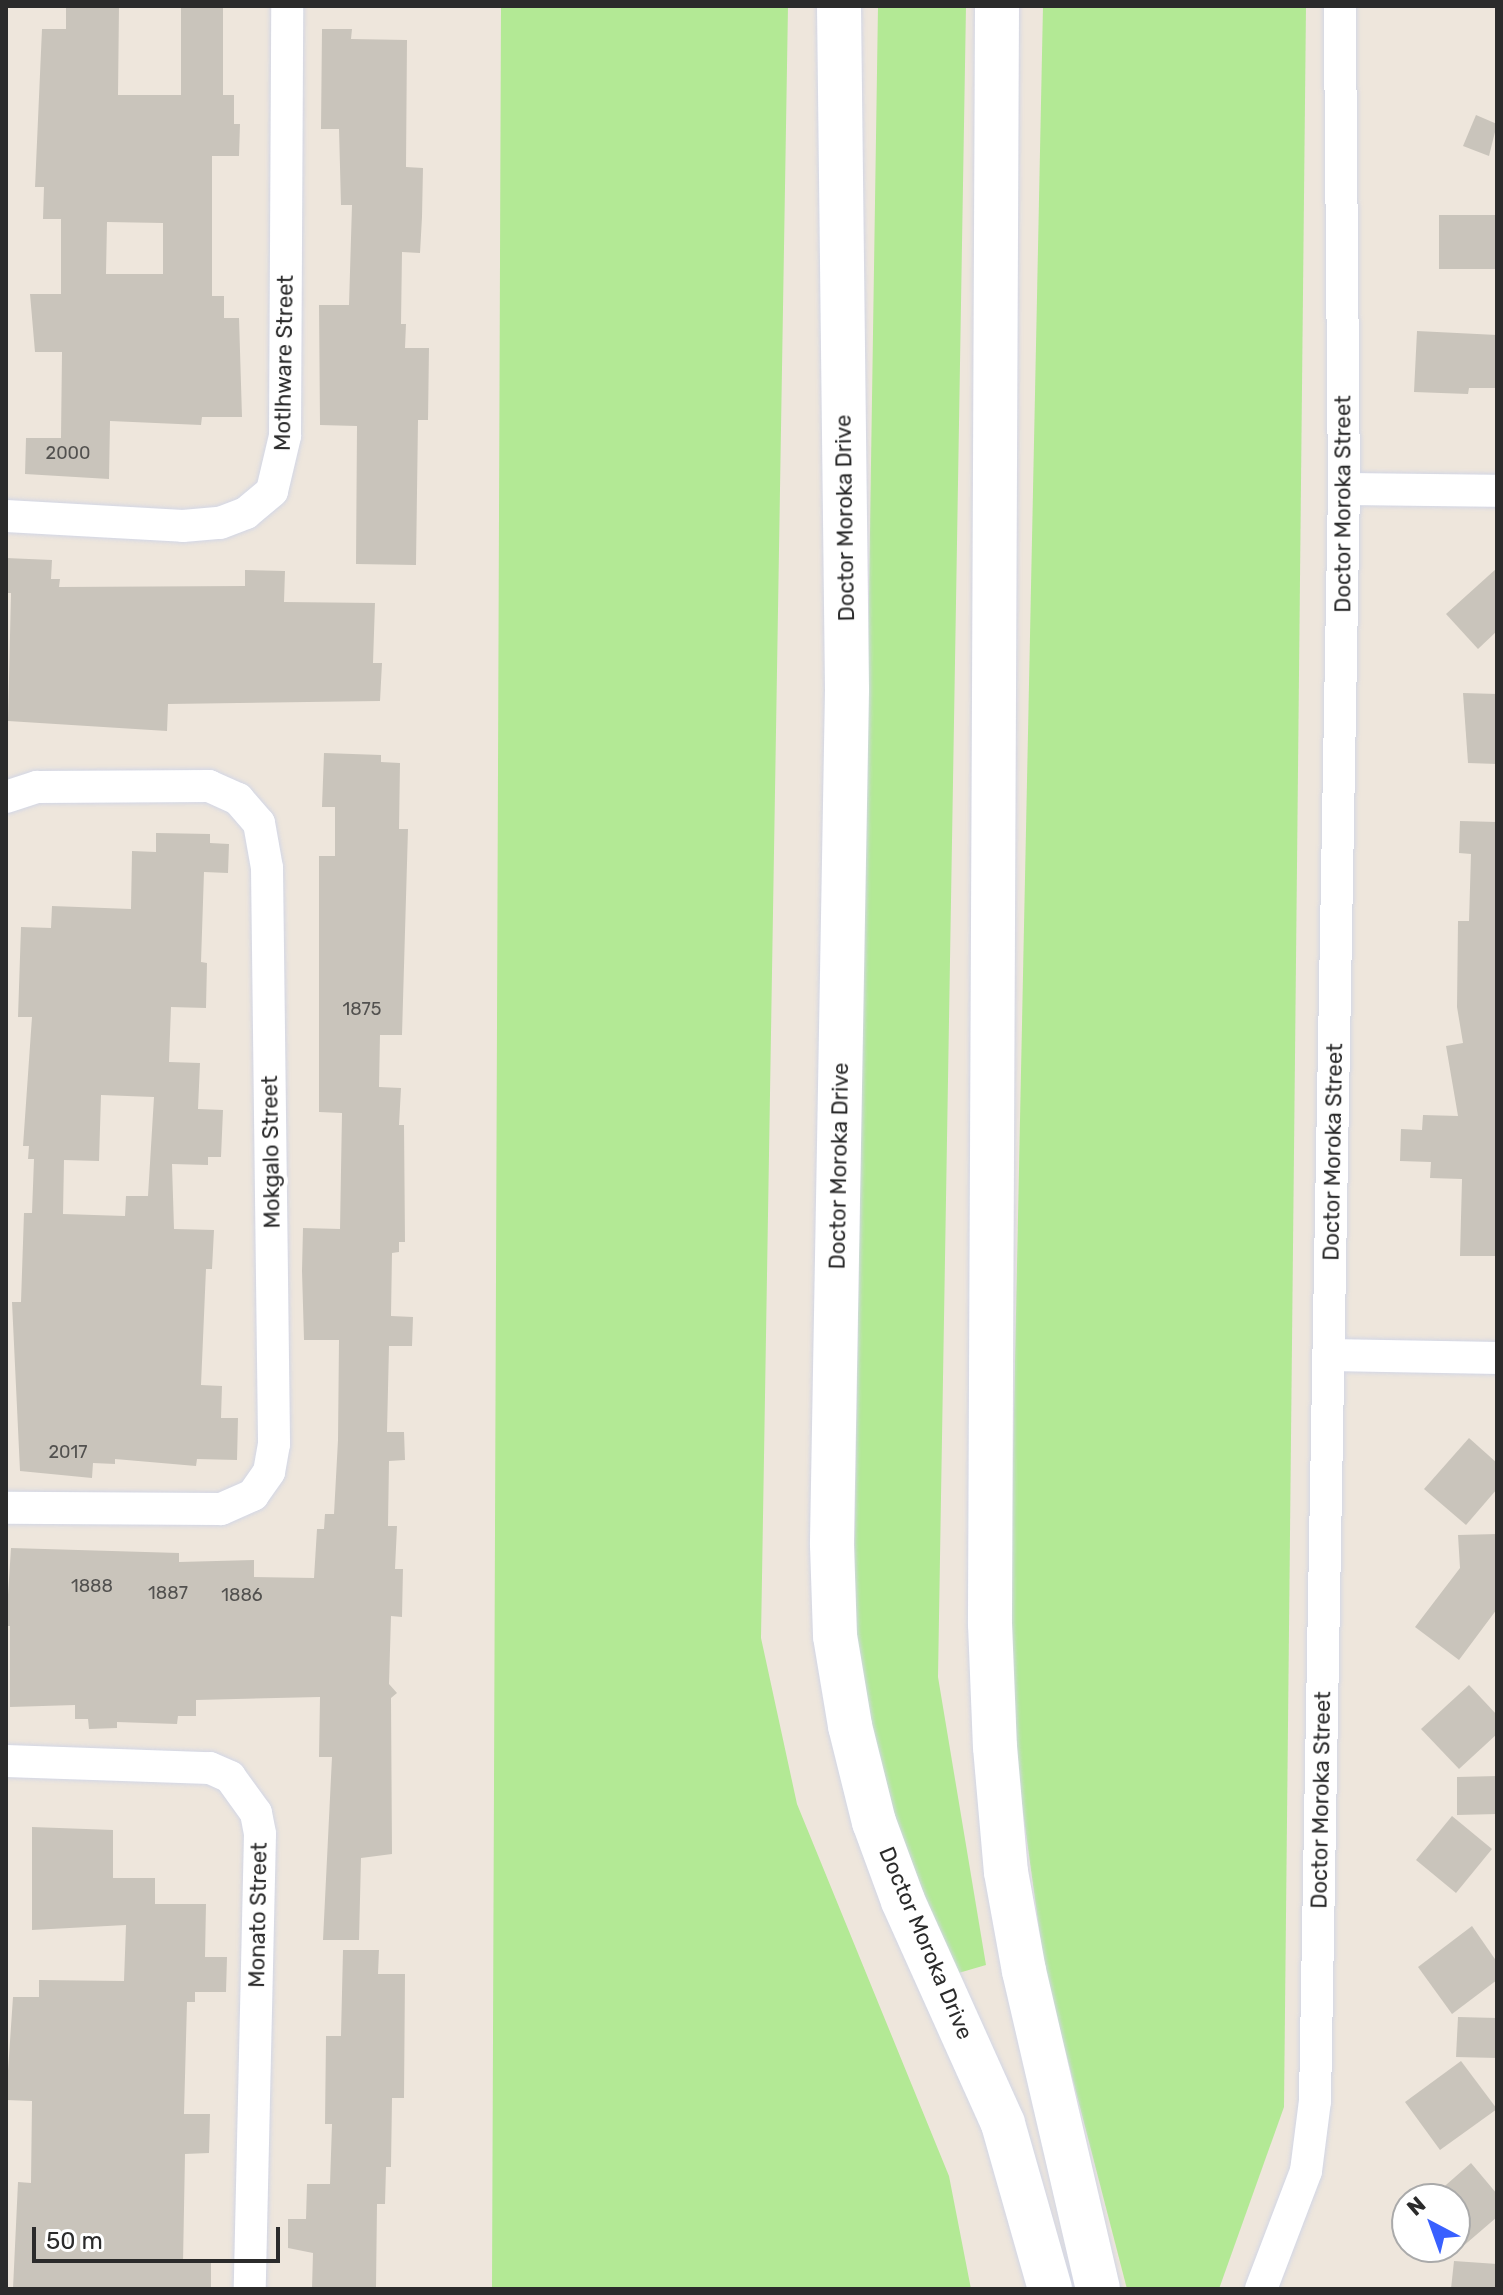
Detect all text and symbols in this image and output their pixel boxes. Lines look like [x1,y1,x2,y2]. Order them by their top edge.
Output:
street label: Motlhware Street [269,275,299,451]
street label: Doctor Moroka Street [1330,395,1356,613]
street label: Doctor Moroka Drive [830,414,860,622]
house number: 2000 [46,442,90,464]
house number: 1875 [342,998,382,1020]
street label: Doctor Moroka Street [1318,1043,1348,1261]
street label: Doctor Moroka Drive [824,1062,854,1270]
street label: Mokgalo Street [256,1075,286,1229]
house number: 2017 [49,1441,87,1463]
house number: 1888 [71,1575,113,1597]
house number: 1887 [148,1582,188,1604]
house number: 1886 [221,1584,263,1606]
street label: Doctor Moroka Street [1306,1691,1336,1909]
street label: Monato Street [244,1842,272,1988]
street label: Doctor Moroka Drive [873,1842,979,2044]
north arrow [1391,2183,1471,2263]
text: N [1401,2191,1431,2221]
scale bar [36,2211,284,2261]
text: 50 m [46,2227,103,2255]

